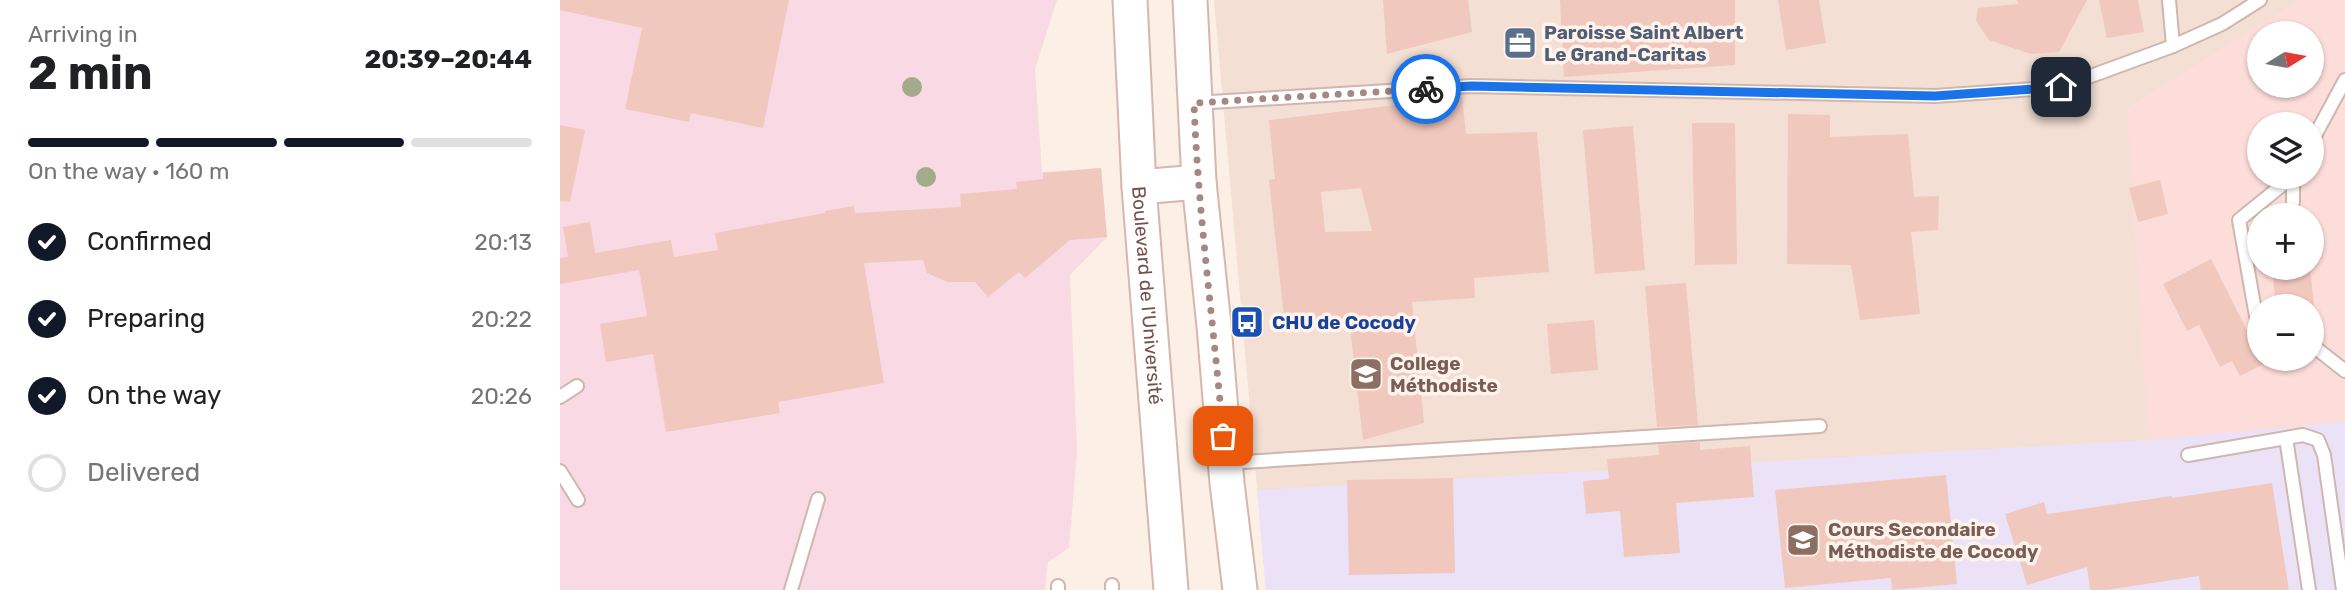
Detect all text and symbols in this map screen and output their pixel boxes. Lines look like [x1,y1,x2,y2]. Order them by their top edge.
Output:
text: Arriving in [28,20,138,48]
place label: Paroisse Saint Albert Le Grand-Caritas [1544,21,1744,66]
north arrow [2247,21,2324,98]
map controls [2247,21,2324,371]
office icon: Paroisse Saint Albert Le Grand-Caritas [1501,24,1539,62]
text: 20:39–20:44 [364,44,532,75]
text: 2 min [28,46,153,101]
courier [1391,54,1461,124]
pin [2031,57,2091,117]
icon: home [2042,68,2080,106]
icon: bike [1407,70,1445,108]
button: layers [2247,112,2324,189]
text: On the way · 160 m [28,157,230,185]
street label: Boulevard de l'Université [1127,185,1168,405]
button: + [2247,203,2324,280]
icon: check [28,223,66,261]
text: Confirmed [87,226,212,257]
text: 20:13 [474,228,532,256]
button: − [2247,294,2324,371]
icon: check [28,300,66,338]
text: Preparing [87,303,205,334]
bus stop icon: CHU de Cocody [1228,303,1266,341]
text: 20:22 [471,305,532,333]
place label: CHU de Cocody [1272,311,1416,334]
place label: College Méthodiste [1390,352,1498,397]
school or university icon: College Méthodiste [1347,355,1385,393]
icon: check [28,377,66,415]
text: On the way [87,380,221,411]
text: 20:26 [471,382,532,410]
pin [1193,406,1253,466]
icon: bag [1204,417,1242,455]
text: Delivered [87,457,200,488]
place label: Cours Secondaire Méthodiste de Cocody [1828,518,2039,563]
school or university icon: Cours Secondaire Méthodiste de Cocody [1784,521,1822,559]

